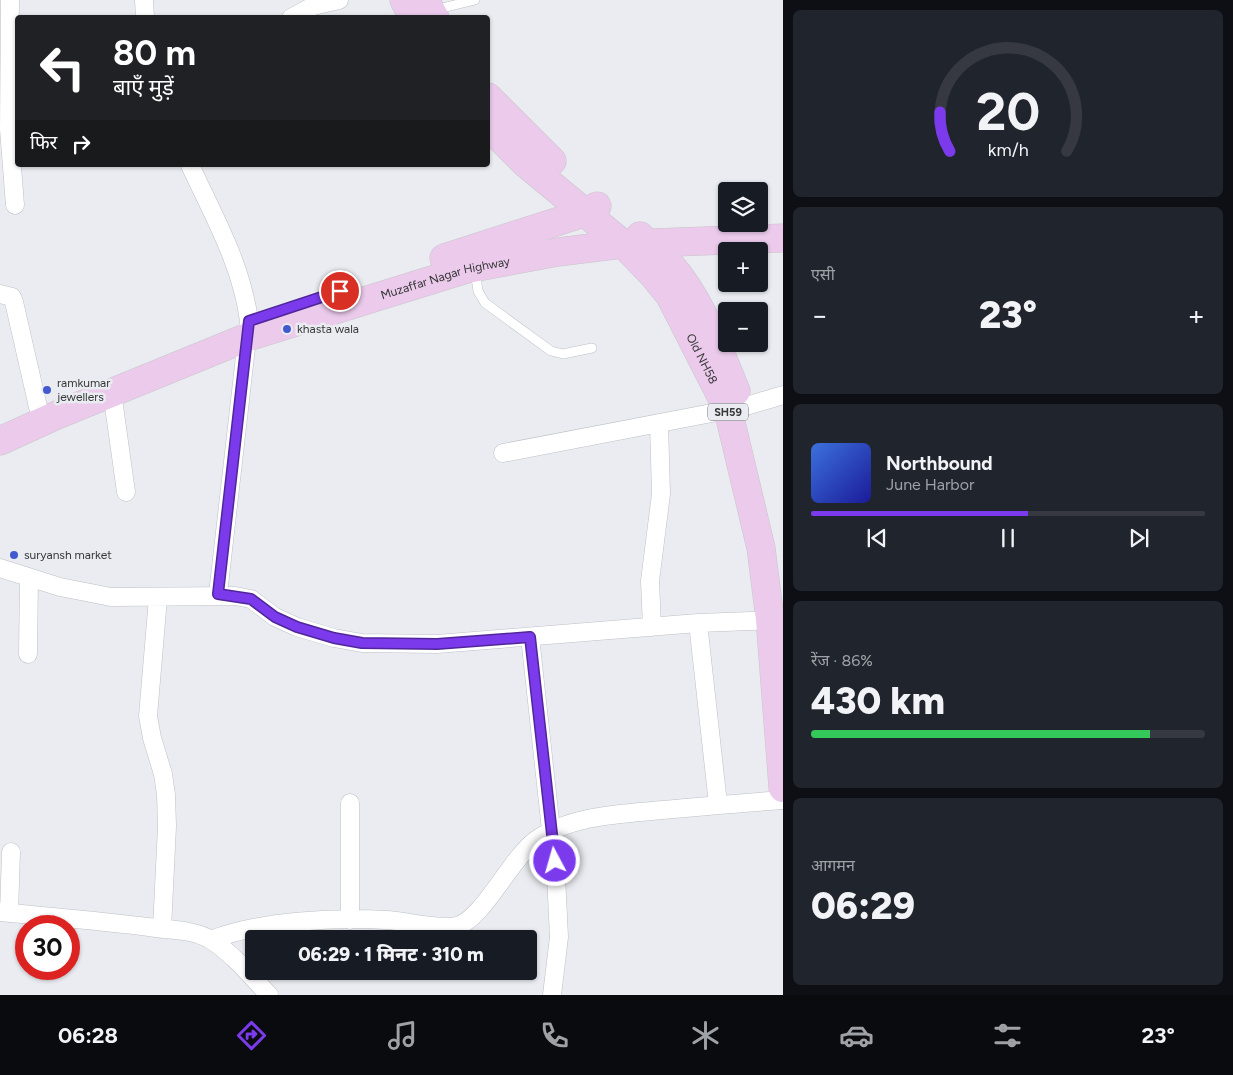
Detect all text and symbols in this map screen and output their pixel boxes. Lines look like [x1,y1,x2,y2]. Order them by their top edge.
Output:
text: 80 m [113,32,196,74]
icon: left [30,35,95,100]
text: बाएँ मुड़ें [113,74,174,101]
text: 20 [976,81,1040,143]
icon: right [67,130,95,158]
text: फिर [30,131,57,154]
text: km/h [988,139,1028,160]
map controls [718,182,768,352]
button: layers [718,182,768,232]
button: + [718,242,768,292]
street label: Muzaffar Nagar Highway [379,254,512,302]
text: एसी [811,265,835,284]
pin [319,270,361,312]
icon: arrive [326,277,354,305]
text: 23° [979,292,1037,338]
text: − [811,298,828,332]
text: + [1188,298,1205,332]
button: − [718,302,768,352]
place label: khasta wala [297,322,359,336]
marker: khasta wala [281,323,293,335]
street label: Old NH58 [683,331,721,386]
place label: ramkumar jewellers [56,376,110,404]
marker: ramkumar jewellers [41,384,53,396]
road number: SH59 [708,404,748,421]
text: Northbound [886,452,993,475]
text: June Harbor [886,475,974,494]
icon: previous [863,524,891,552]
icon: pause [994,524,1022,552]
icon: next [1125,524,1153,552]
place label: suryansh market [24,548,112,562]
marker: suryansh market [8,549,20,561]
text: रेंज · 86% [811,651,873,670]
text: 430 km [811,678,945,724]
position arrow [528,834,580,886]
text: आगमन [811,856,855,875]
text: 06:29 [811,883,915,929]
speed limit sign: 30 [15,915,80,980]
text: 06:29 · 1 मिनट · 310 m [298,943,484,966]
icon: directions [234,1018,269,1053]
icon: music [385,1018,420,1053]
icon: phone [537,1018,572,1053]
icon: climate [688,1018,723,1053]
icon: car [839,1018,874,1053]
icon: filters [990,1018,1025,1053]
text: 06:28 [58,1022,118,1049]
text: 23° [1141,1022,1175,1049]

